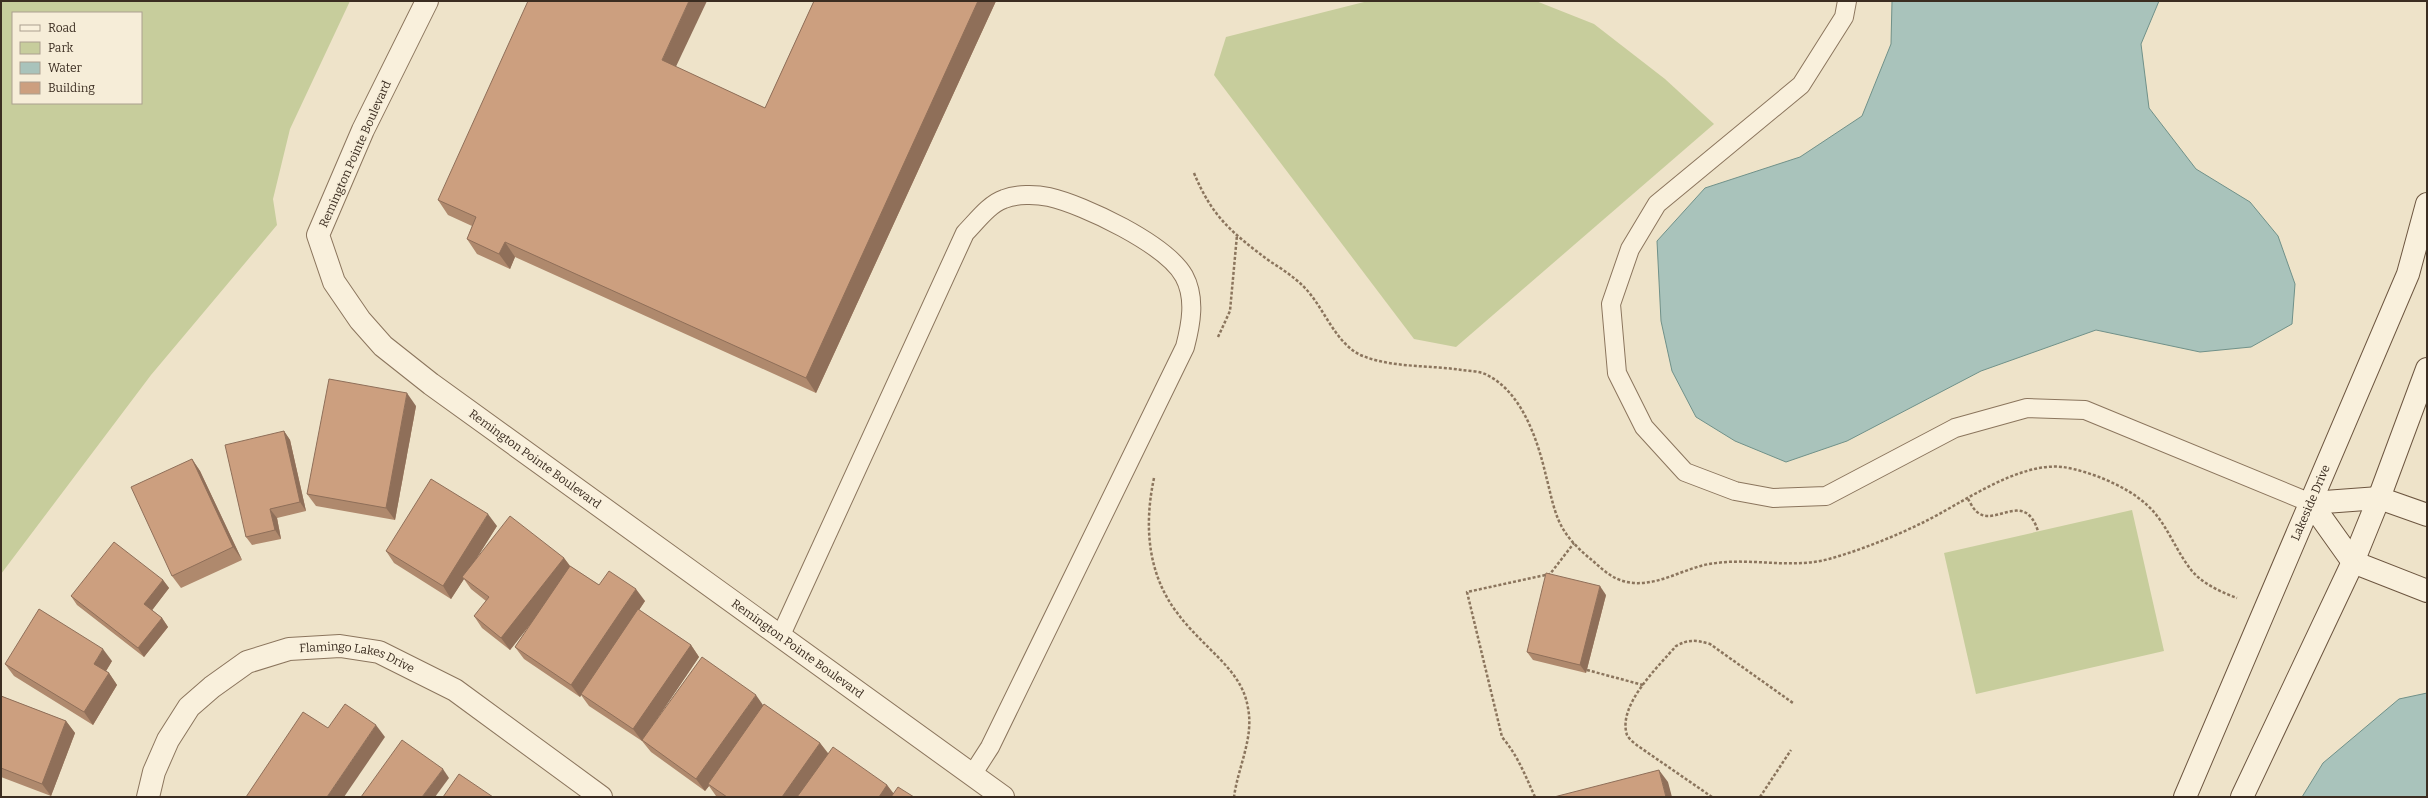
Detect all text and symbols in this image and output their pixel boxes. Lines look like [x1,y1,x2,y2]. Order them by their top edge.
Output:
legend [12,12,142,104]
text: Road [48,21,76,35]
text: Park [48,41,74,55]
text: Water [48,61,83,75]
street label: Remington Pointe Boulevard [316,78,394,230]
text: Building [48,81,95,95]
street label: Remington Pointe Boulevard [466,407,604,511]
street label: Lakeside Drive [2288,463,2333,543]
street label: Remington Pointe Boulevard [729,596,866,701]
street label: Flamingo Lakes Drive [299,639,417,676]

